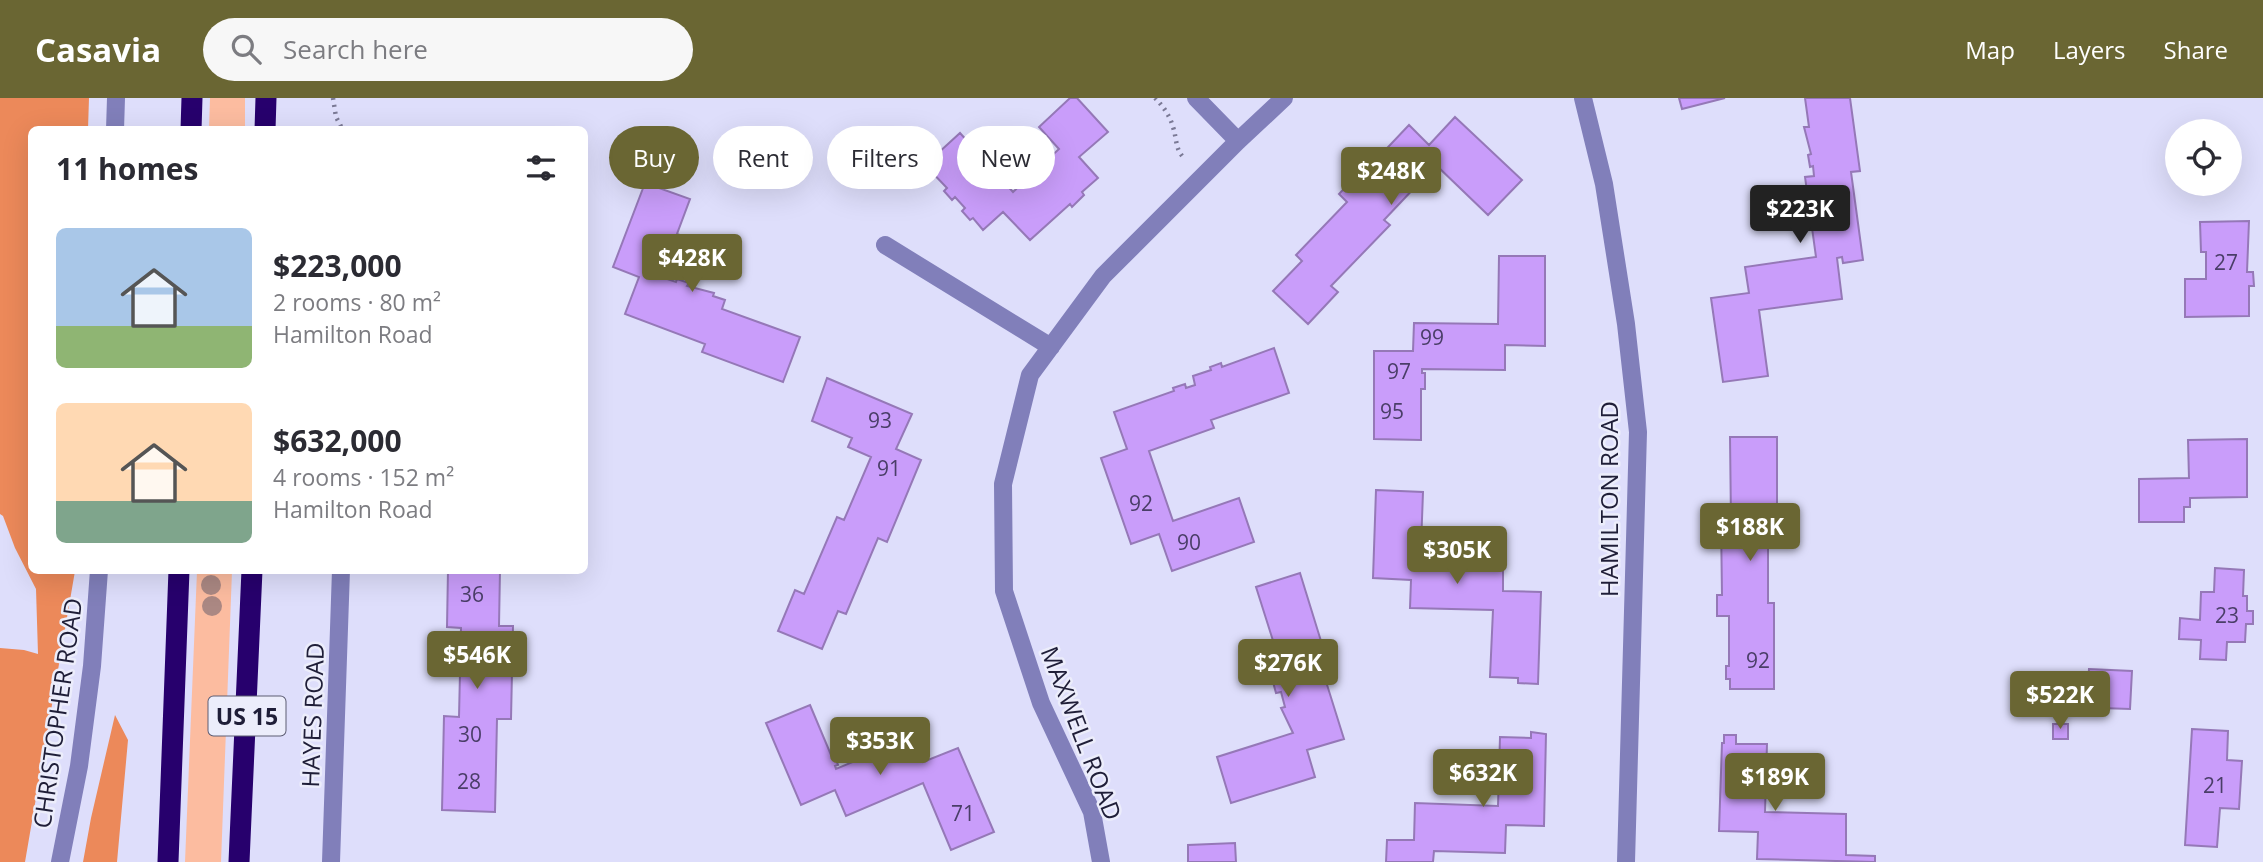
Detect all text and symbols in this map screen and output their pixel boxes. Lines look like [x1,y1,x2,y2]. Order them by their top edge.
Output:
search box [203,18,693,81]
text: Casavia [35,27,161,72]
icon: search [227,30,265,68]
text: Search here [283,31,428,67]
text: Map [1965,33,2015,66]
text: Layers [2053,33,2126,66]
text: Share [2164,33,2228,66]
map controls [2165,119,2242,196]
button: locate [2165,119,2242,196]
chip: Buy [609,126,699,189]
chip: Rent [713,126,813,189]
chip: Filters [827,126,943,189]
chip: New [957,126,1055,189]
text: 11 homes [56,148,199,189]
pin: $248K [1342,148,1440,207]
icon: filters [522,149,560,187]
text: $248K [1357,154,1425,186]
pin: $223K [1751,186,1849,245]
text: $223K [1766,192,1834,224]
pin: $428K [643,234,741,294]
text: $428K [658,241,726,273]
text: $223,000 [273,245,402,286]
house number: 27 [2214,248,2238,276]
icon: home [112,256,196,340]
text: 2 rooms · 80 m² [273,286,441,318]
text: Hamilton Road [273,318,433,350]
house number: 99 [1420,323,1444,351]
house number: 97 [1387,357,1411,385]
house number: 95 [1380,397,1404,425]
street label: HAMILTON ROAD [1592,401,1625,597]
house number: 93 [868,406,892,434]
text: $632,000 [273,420,402,461]
icon: home [112,431,196,515]
house number: 91 [877,454,901,482]
text: 4 rooms · 152 m² [273,461,454,493]
house number: 92 [1129,489,1153,517]
text: Hamilton Road [273,493,433,525]
pin: $188K [1701,504,1799,563]
text: $188K [1716,510,1784,542]
pin: $305K [1408,526,1506,586]
house number: 90 [1177,528,1201,556]
text: $305K [1423,533,1491,565]
house number: 36 [460,580,484,608]
street label: CHRISTOPHER ROAD [25,596,89,830]
house number: 23 [2215,601,2239,629]
pin: $546K [428,632,526,691]
text: $546K [443,638,511,670]
pin: $276K [1239,640,1337,699]
street label: MAXWELL ROAD [1034,641,1130,825]
street label: HAYES ROAD [293,642,331,788]
text: $276K [1254,646,1322,678]
house number: 92 [1746,646,1770,674]
pin: $522K [2011,672,2109,731]
text: $522K [2026,678,2094,710]
road number: US 15 [208,696,286,736]
pin: $353K [831,718,929,777]
house number: 30 [458,720,482,748]
text: $353K [846,724,914,756]
pin: $632K [1434,750,1532,809]
pin: $189K [1726,754,1824,813]
text: $632K [1449,756,1517,788]
text: $189K [1741,760,1809,792]
house number: 28 [457,767,481,795]
house number: 21 [2203,771,2227,799]
house number: 71 [951,799,975,827]

